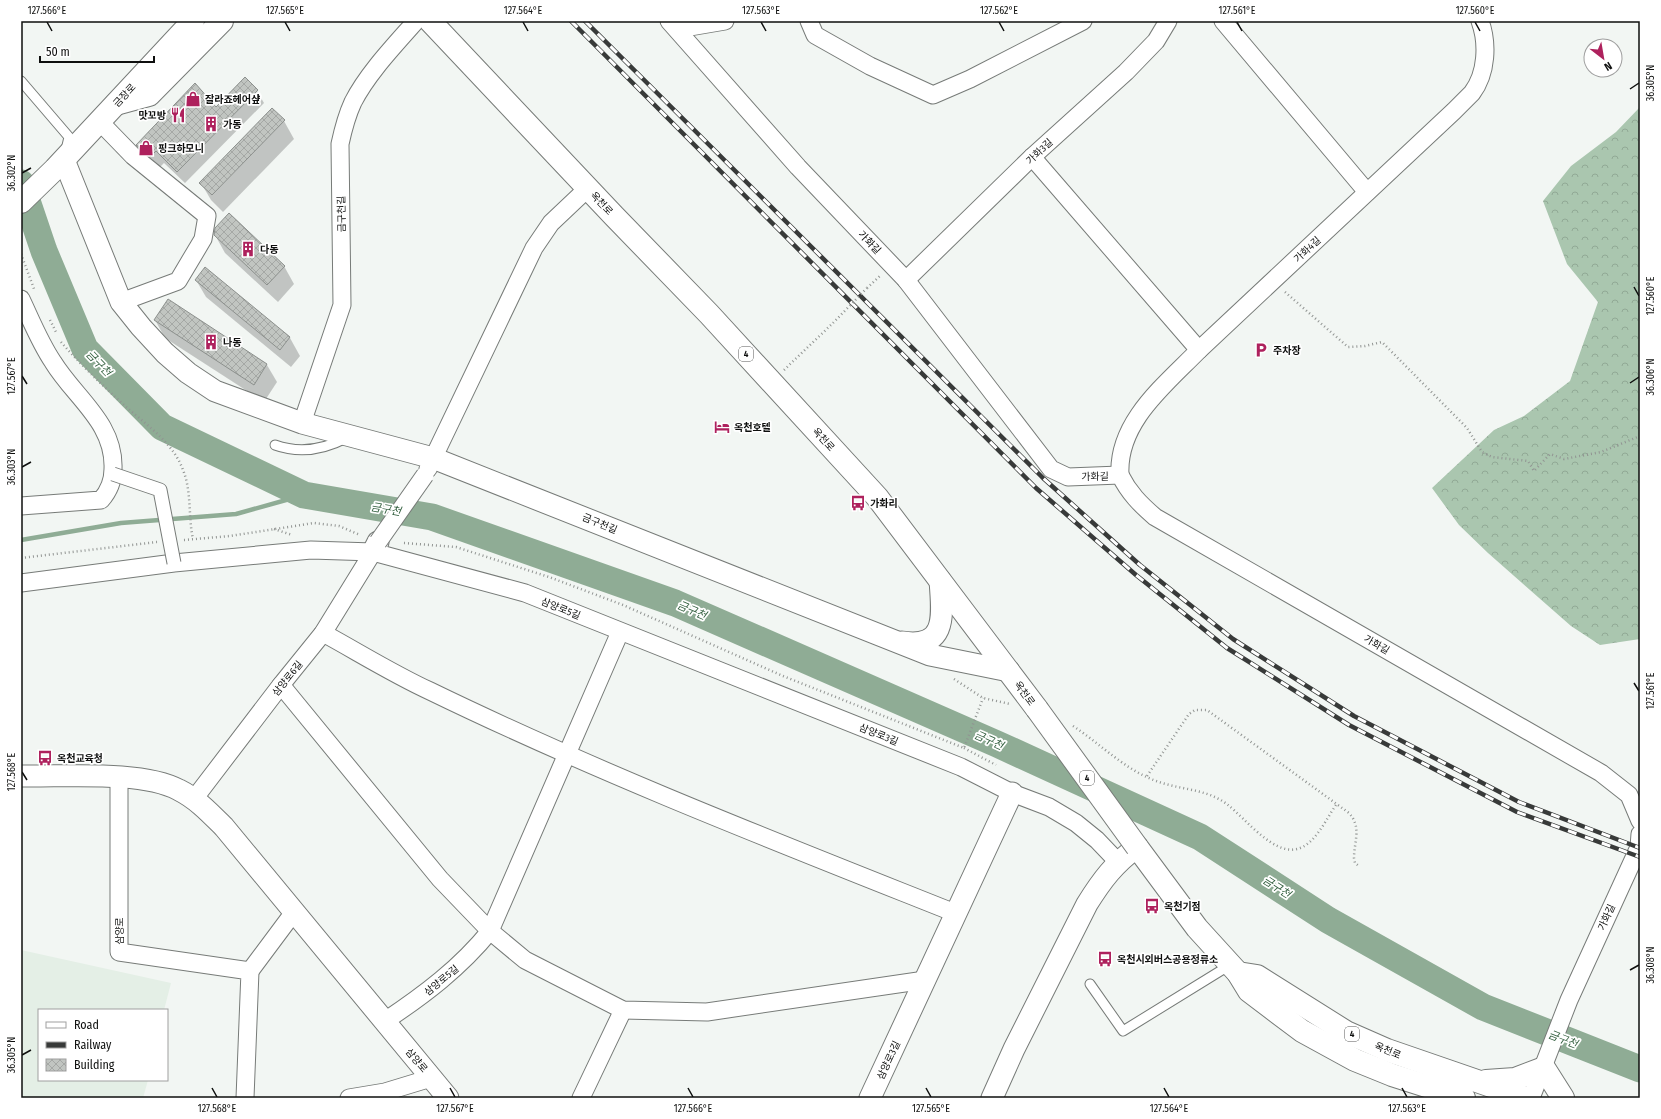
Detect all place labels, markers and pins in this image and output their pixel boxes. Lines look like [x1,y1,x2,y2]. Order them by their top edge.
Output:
shop icon: 잘라죠헤어샾 [184,90,202,108]
place label: 잘라죠헤어샾 [205,94,260,106]
restaurant icon: 맛꼬방 [169,106,187,124]
place label: 맛꼬방 [138,110,166,122]
building icon: 가동 [202,115,220,133]
place label: 가동 [223,119,241,131]
shop icon: 핑크하모니 [137,139,155,157]
place label: 핑크하모니 [158,143,204,155]
building icon: 다동 [239,240,257,258]
place label: 다동 [260,244,278,256]
building icon: 나동 [202,333,220,351]
place label: 나동 [223,337,241,349]
parking icon: 주차장 [1252,341,1270,359]
place label: 주차장 [1273,345,1301,357]
hotel icon: 옥천호텔 [713,418,731,436]
place label: 옥천호텔 [734,421,771,434]
bus stop icon: 가화리 [849,494,867,512]
place label: 가화리 [870,498,898,510]
bus stop icon: 옥천교육청 [36,749,54,767]
place label: 옥천교육청 [57,752,103,765]
bus stop icon: 옥천기점 [1143,897,1161,915]
place label: 옥천기점 [1164,900,1201,913]
bus stop icon: 옥천시외버스공용정류소 [1096,950,1114,968]
place label: 옥천시외버스공용정류소 [1117,953,1218,966]

